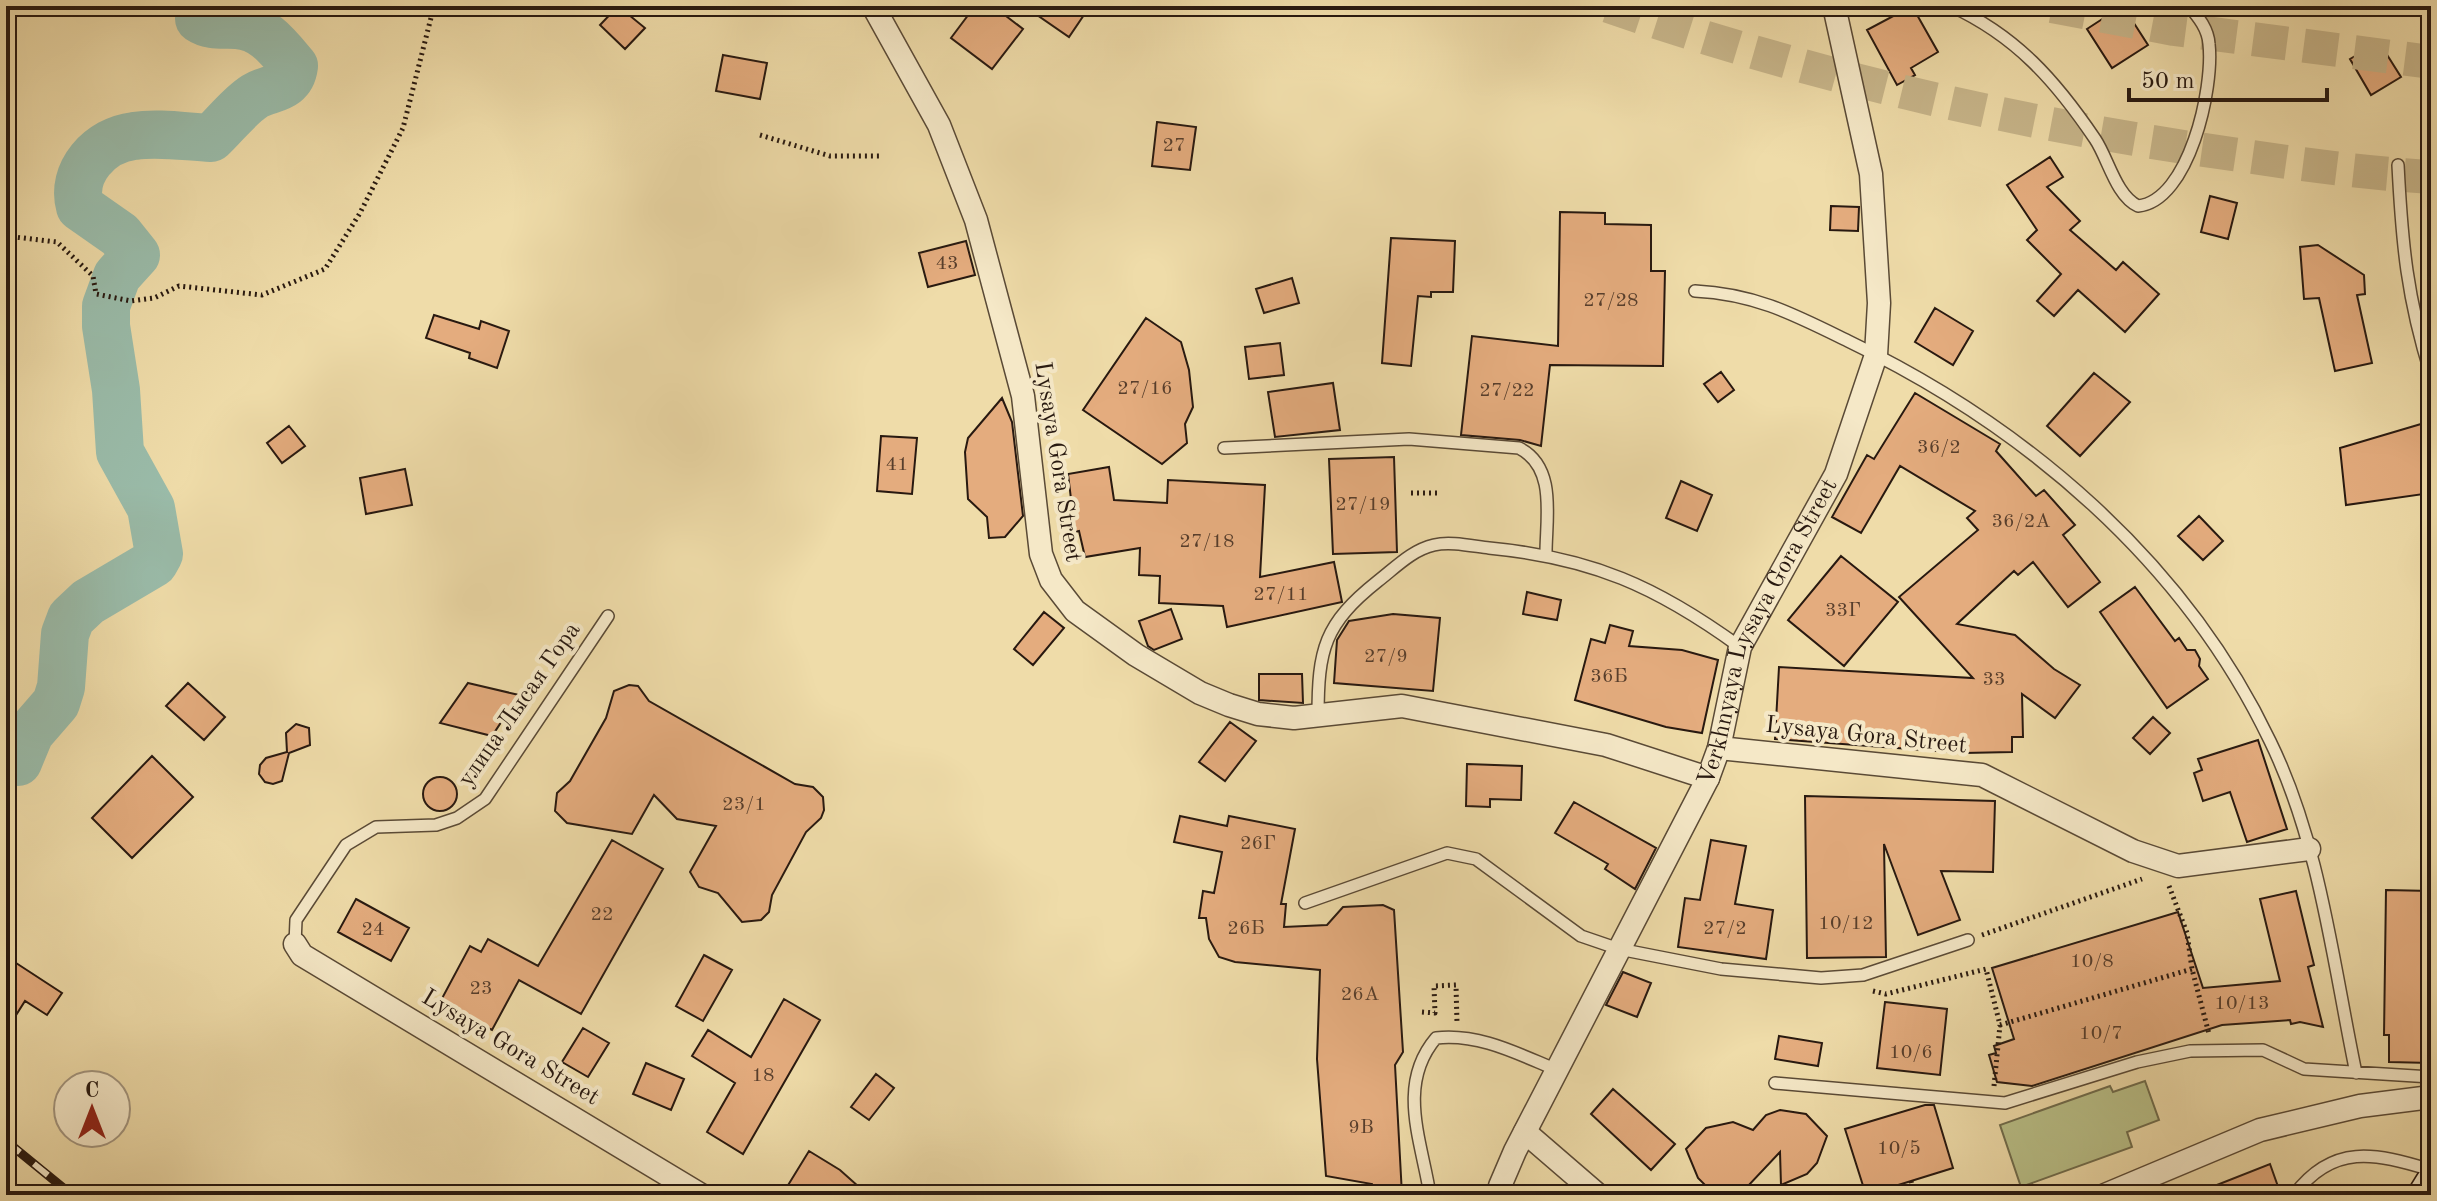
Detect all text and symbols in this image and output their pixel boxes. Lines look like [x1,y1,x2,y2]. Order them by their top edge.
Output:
scale bar [2129,52,2327,102]
text: 50 m [2141,70,2195,94]
house number: 27 [1162,136,1186,156]
house number: 43 [935,254,959,274]
house number: 27/28 [1583,291,1639,311]
street label: Lysaya Gora Street [1029,360,1085,564]
house number: 27/16 [1117,379,1173,399]
house number: 27/22 [1479,381,1535,401]
house number: 36/2 [1917,438,1961,458]
house number: 41 [885,455,909,475]
street label: Verkhnyaya Lysaya Gora Street [1694,475,1843,789]
house number: 27/19 [1335,495,1391,515]
house number: 36/2А [1991,512,2051,532]
house number: 27/18 [1179,532,1235,552]
house number: 27/11 [1253,585,1309,605]
house number: 33Г [1825,601,1861,621]
street label: улица Лысая Гора [454,618,586,791]
house number: 27/9 [1364,647,1408,667]
house number: 36Б [1590,667,1628,687]
house number: 33 [1982,670,2006,690]
street label: Lysaya Gora Street [1764,713,1968,759]
house number: 23/1 [722,795,766,815]
house number: 26Г [1240,834,1276,854]
house number: 22 [590,905,614,925]
house number: 10/12 [1818,914,1874,934]
house number: 26Б [1227,919,1265,939]
house number: 27/2 [1703,919,1747,939]
house number: 24 [361,920,385,940]
house number: 10/8 [2070,952,2114,972]
house number: 23 [469,979,493,999]
house number: 26А [1341,985,1379,1005]
street label: Lysaya Gora Street [417,986,603,1110]
house number: 10/13 [2214,994,2270,1014]
house number: 10/7 [2079,1024,2123,1044]
house number: 10/6 [1889,1043,1933,1063]
house number: 18 [751,1066,775,1086]
north arrow [52,1069,132,1149]
text: С [85,1080,99,1102]
house number: 9В [1348,1118,1374,1138]
house number: 10/5 [1877,1139,1921,1159]

